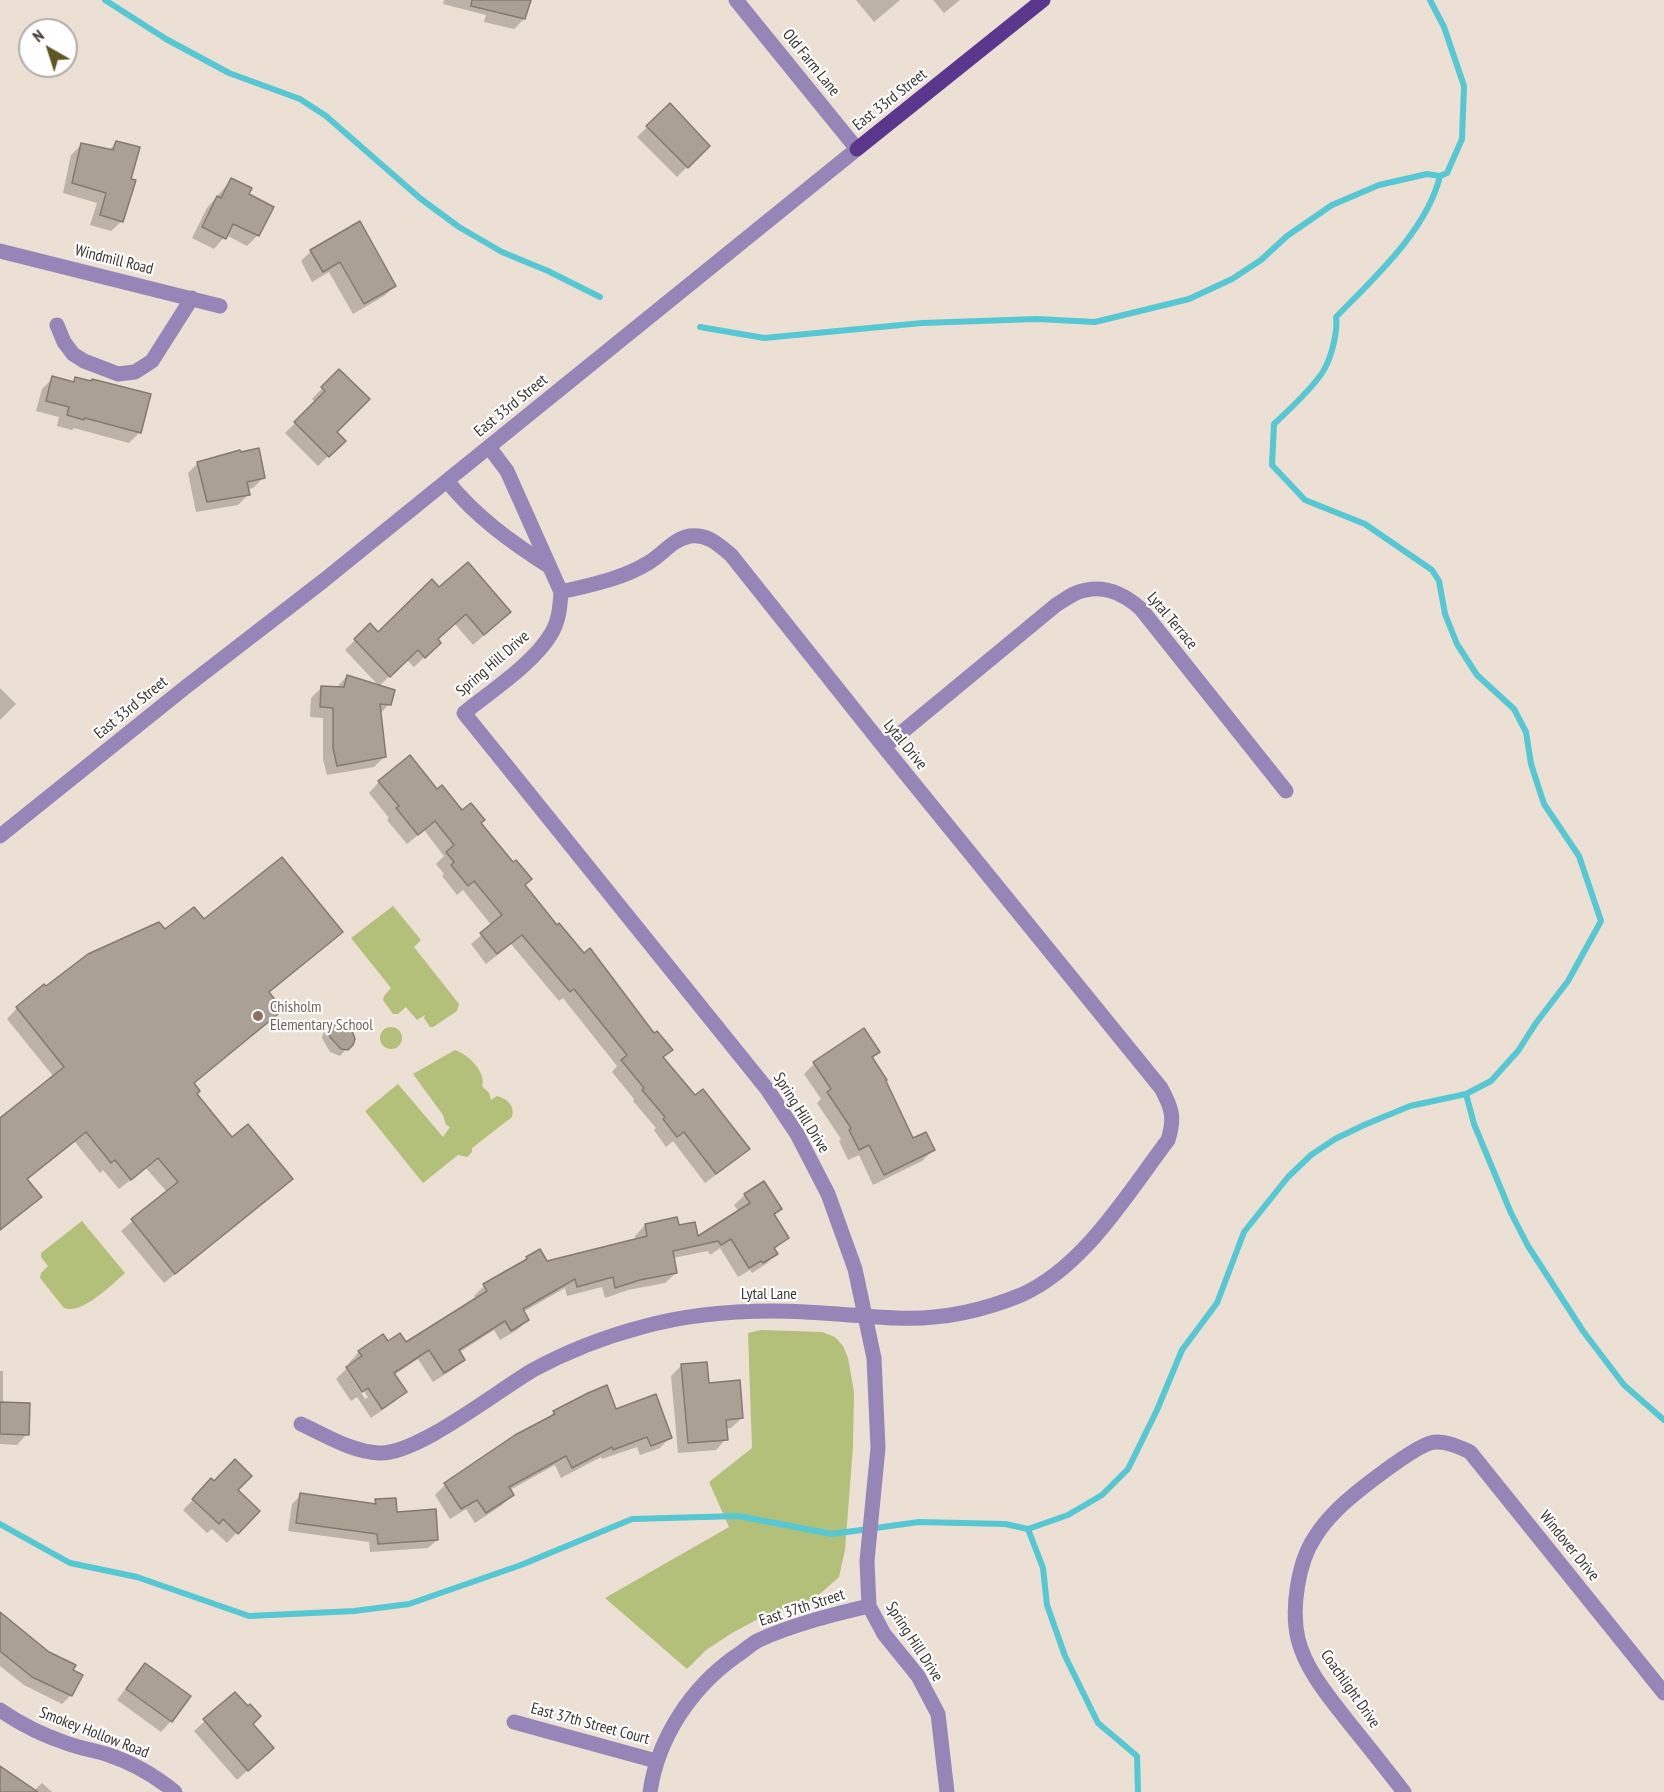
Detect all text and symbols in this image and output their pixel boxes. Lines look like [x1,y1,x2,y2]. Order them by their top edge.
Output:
north arrow [18,18,78,78]
text: N [28,25,48,46]
street label: Old Farm Lane [778,26,844,100]
street label: East 33rd Street [849,65,931,135]
street label: Windmill Road [73,241,155,279]
street label: East 33rd Street [470,371,552,441]
street label: Lytal Terrace [1143,589,1201,653]
street label: Spring Hill Drive [452,627,534,701]
street label: East 33rd Street [90,673,172,743]
street label: Lytal Drive [879,716,931,774]
place label: Chisholm Elementary School [270,997,373,1035]
marker: Chisholm Elementary School [251,1009,265,1023]
street label: Spring Hill Drive [769,1069,833,1157]
street label: Lytal Lane [741,1284,797,1304]
street label: Windover Drive [1535,1507,1603,1585]
street label: East 37th Street [757,1585,847,1631]
street label: Spring Hill Drive [881,1599,947,1685]
street label: Coachlight Drive [1316,1646,1384,1732]
street label: East 37th Street Court [529,1699,651,1749]
street label: Smokey Hollow Road [37,1703,151,1763]

